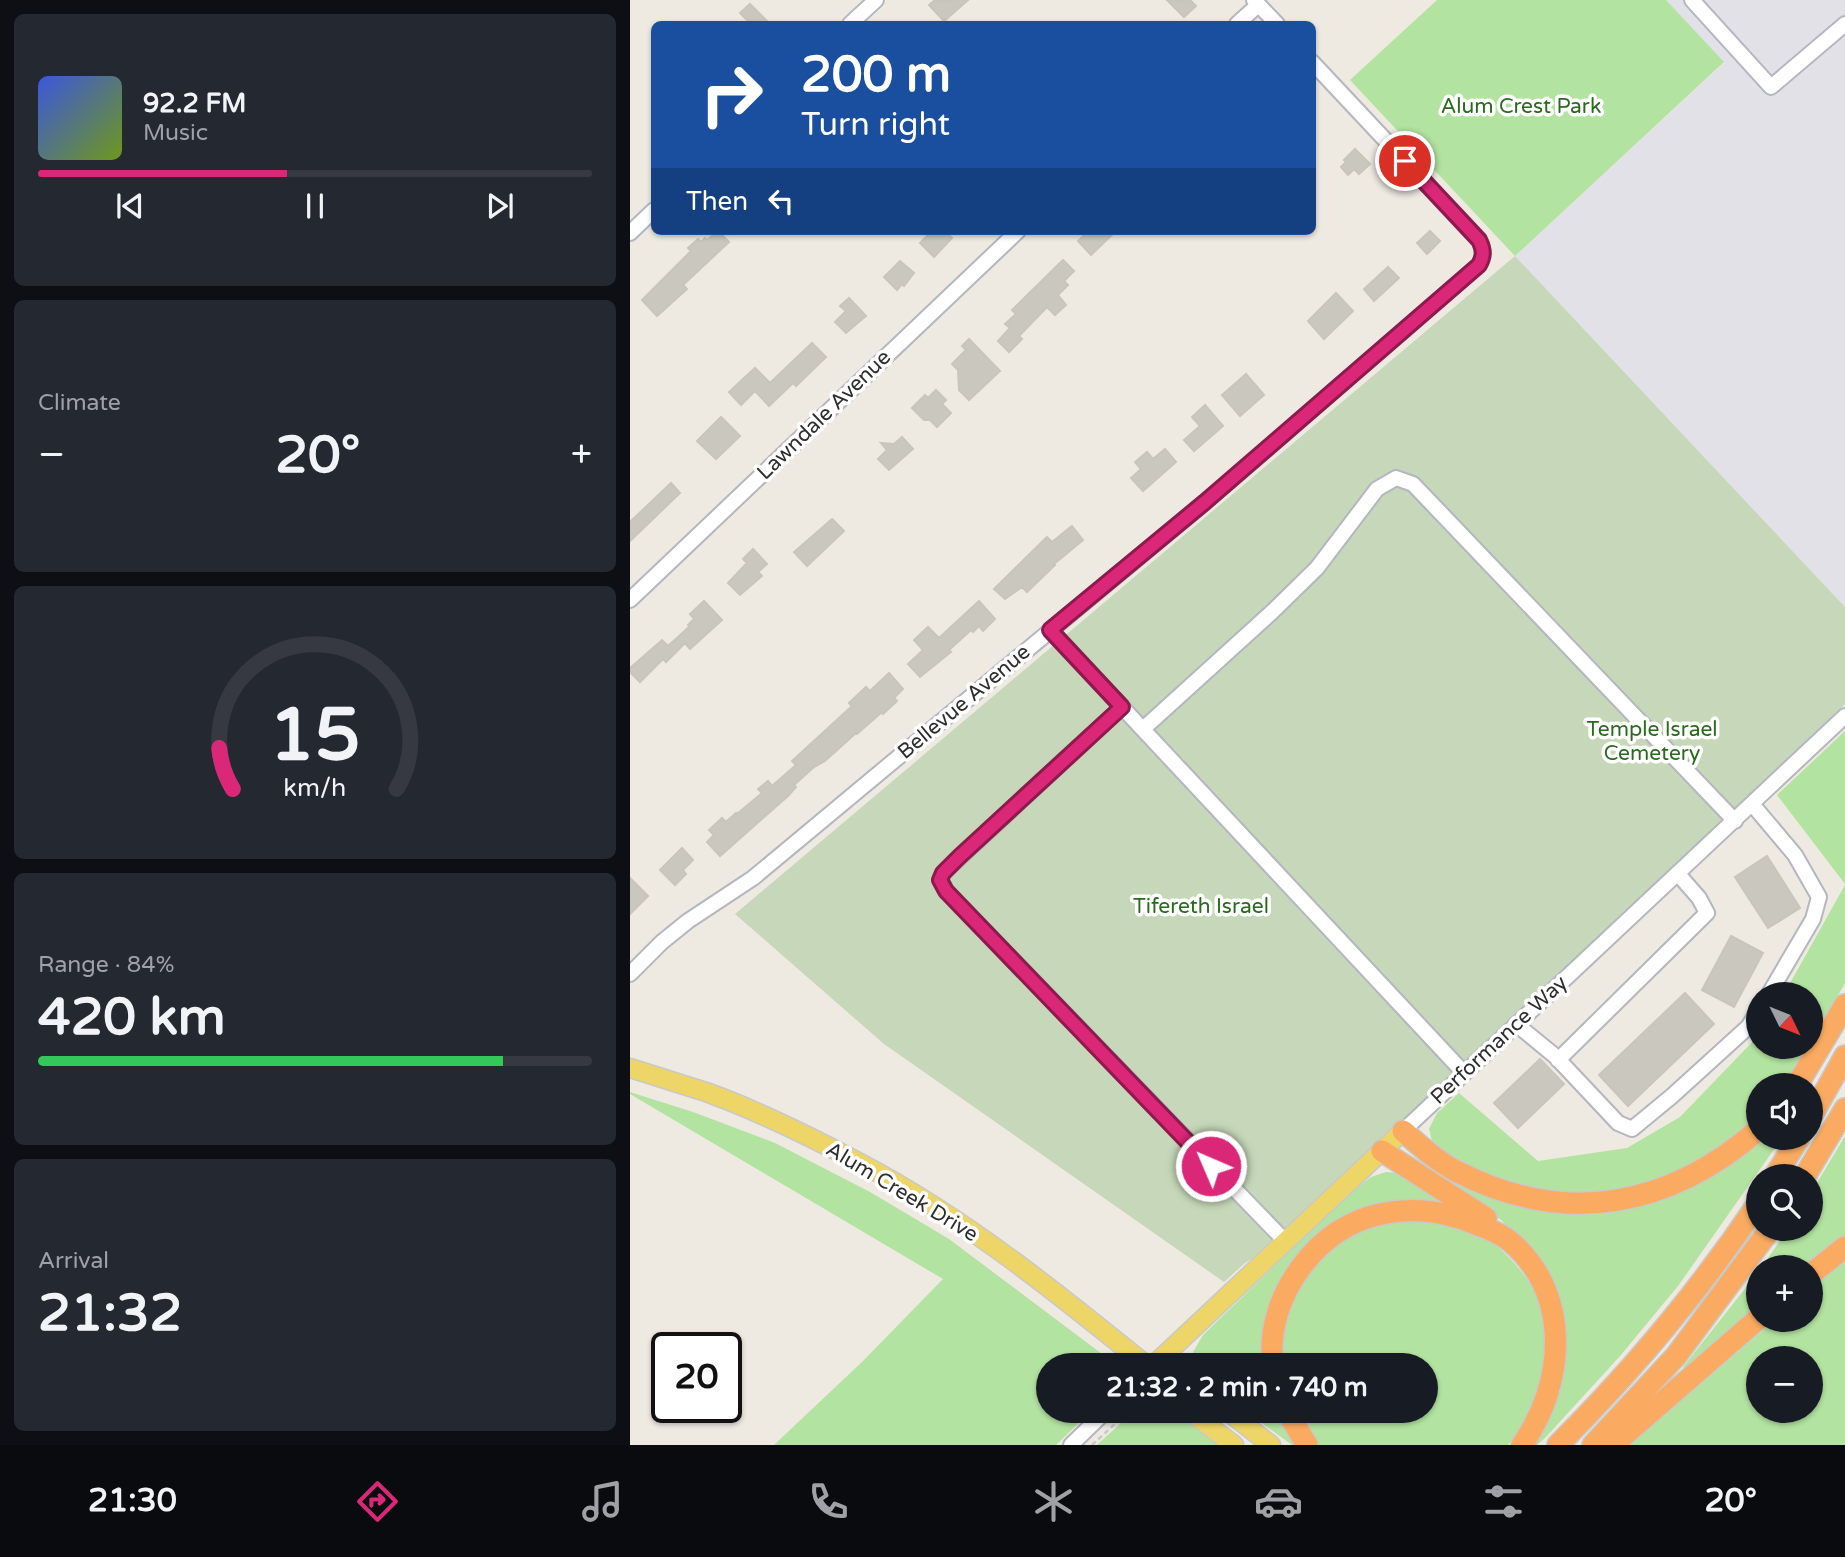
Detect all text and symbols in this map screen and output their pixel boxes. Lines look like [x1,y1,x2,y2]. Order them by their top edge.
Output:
text: 200 m [801,46,951,105]
icon: right [686,49,777,140]
text: 92.2 FM [143,88,246,119]
park label: Alum Crest Park [1441,94,1601,119]
text: Turn right [801,106,950,144]
text: Music [143,119,208,147]
pin [1375,131,1435,191]
icon: arrive [1386,142,1424,180]
icon: left [762,182,800,220]
text: Then [686,186,748,217]
icon: previous [111,187,149,225]
icon: pause [296,187,334,225]
icon: next [481,187,519,225]
street label: Lawndale Avenue [752,345,896,485]
text: Climate [38,389,121,417]
text: 20° [275,424,360,487]
text: − [38,432,65,478]
text: + [571,432,592,478]
street label: Bellevue Avenue [893,639,1035,765]
text: 15 [269,692,361,780]
park label: Temple Israel Cemetery [1586,717,1718,766]
text: km/h [284,772,346,802]
park label: Tifereth Israel [1133,894,1269,919]
text: Range · 84% [38,951,174,979]
street label: Performance Way [1426,970,1572,1110]
north arrow [1746,982,1824,1059]
map controls [1746,982,1823,1423]
text: 420 km [38,986,226,1049]
button: sound [1746,1073,1823,1150]
position arrow [1174,1129,1248,1203]
street label: Alum Creek Drive [821,1137,983,1247]
button: search [1746,1164,1823,1241]
text: Arrival [38,1247,109,1275]
button: + [1746,1255,1823,1332]
text: 21:32 [38,1282,182,1345]
speed limit sign: 20 [651,1332,742,1423]
button: − [1746,1346,1823,1423]
text: 21:32 · 2 min · 740 m [1106,1372,1368,1403]
icon: directions [353,1477,402,1526]
icon: music [578,1477,627,1526]
icon: phone [804,1477,853,1526]
icon: climate [1029,1477,1078,1526]
icon: car [1254,1477,1303,1526]
icon: filters [1479,1477,1528,1526]
text: 21:30 [88,1482,177,1520]
text: 20° [1704,1482,1757,1520]

